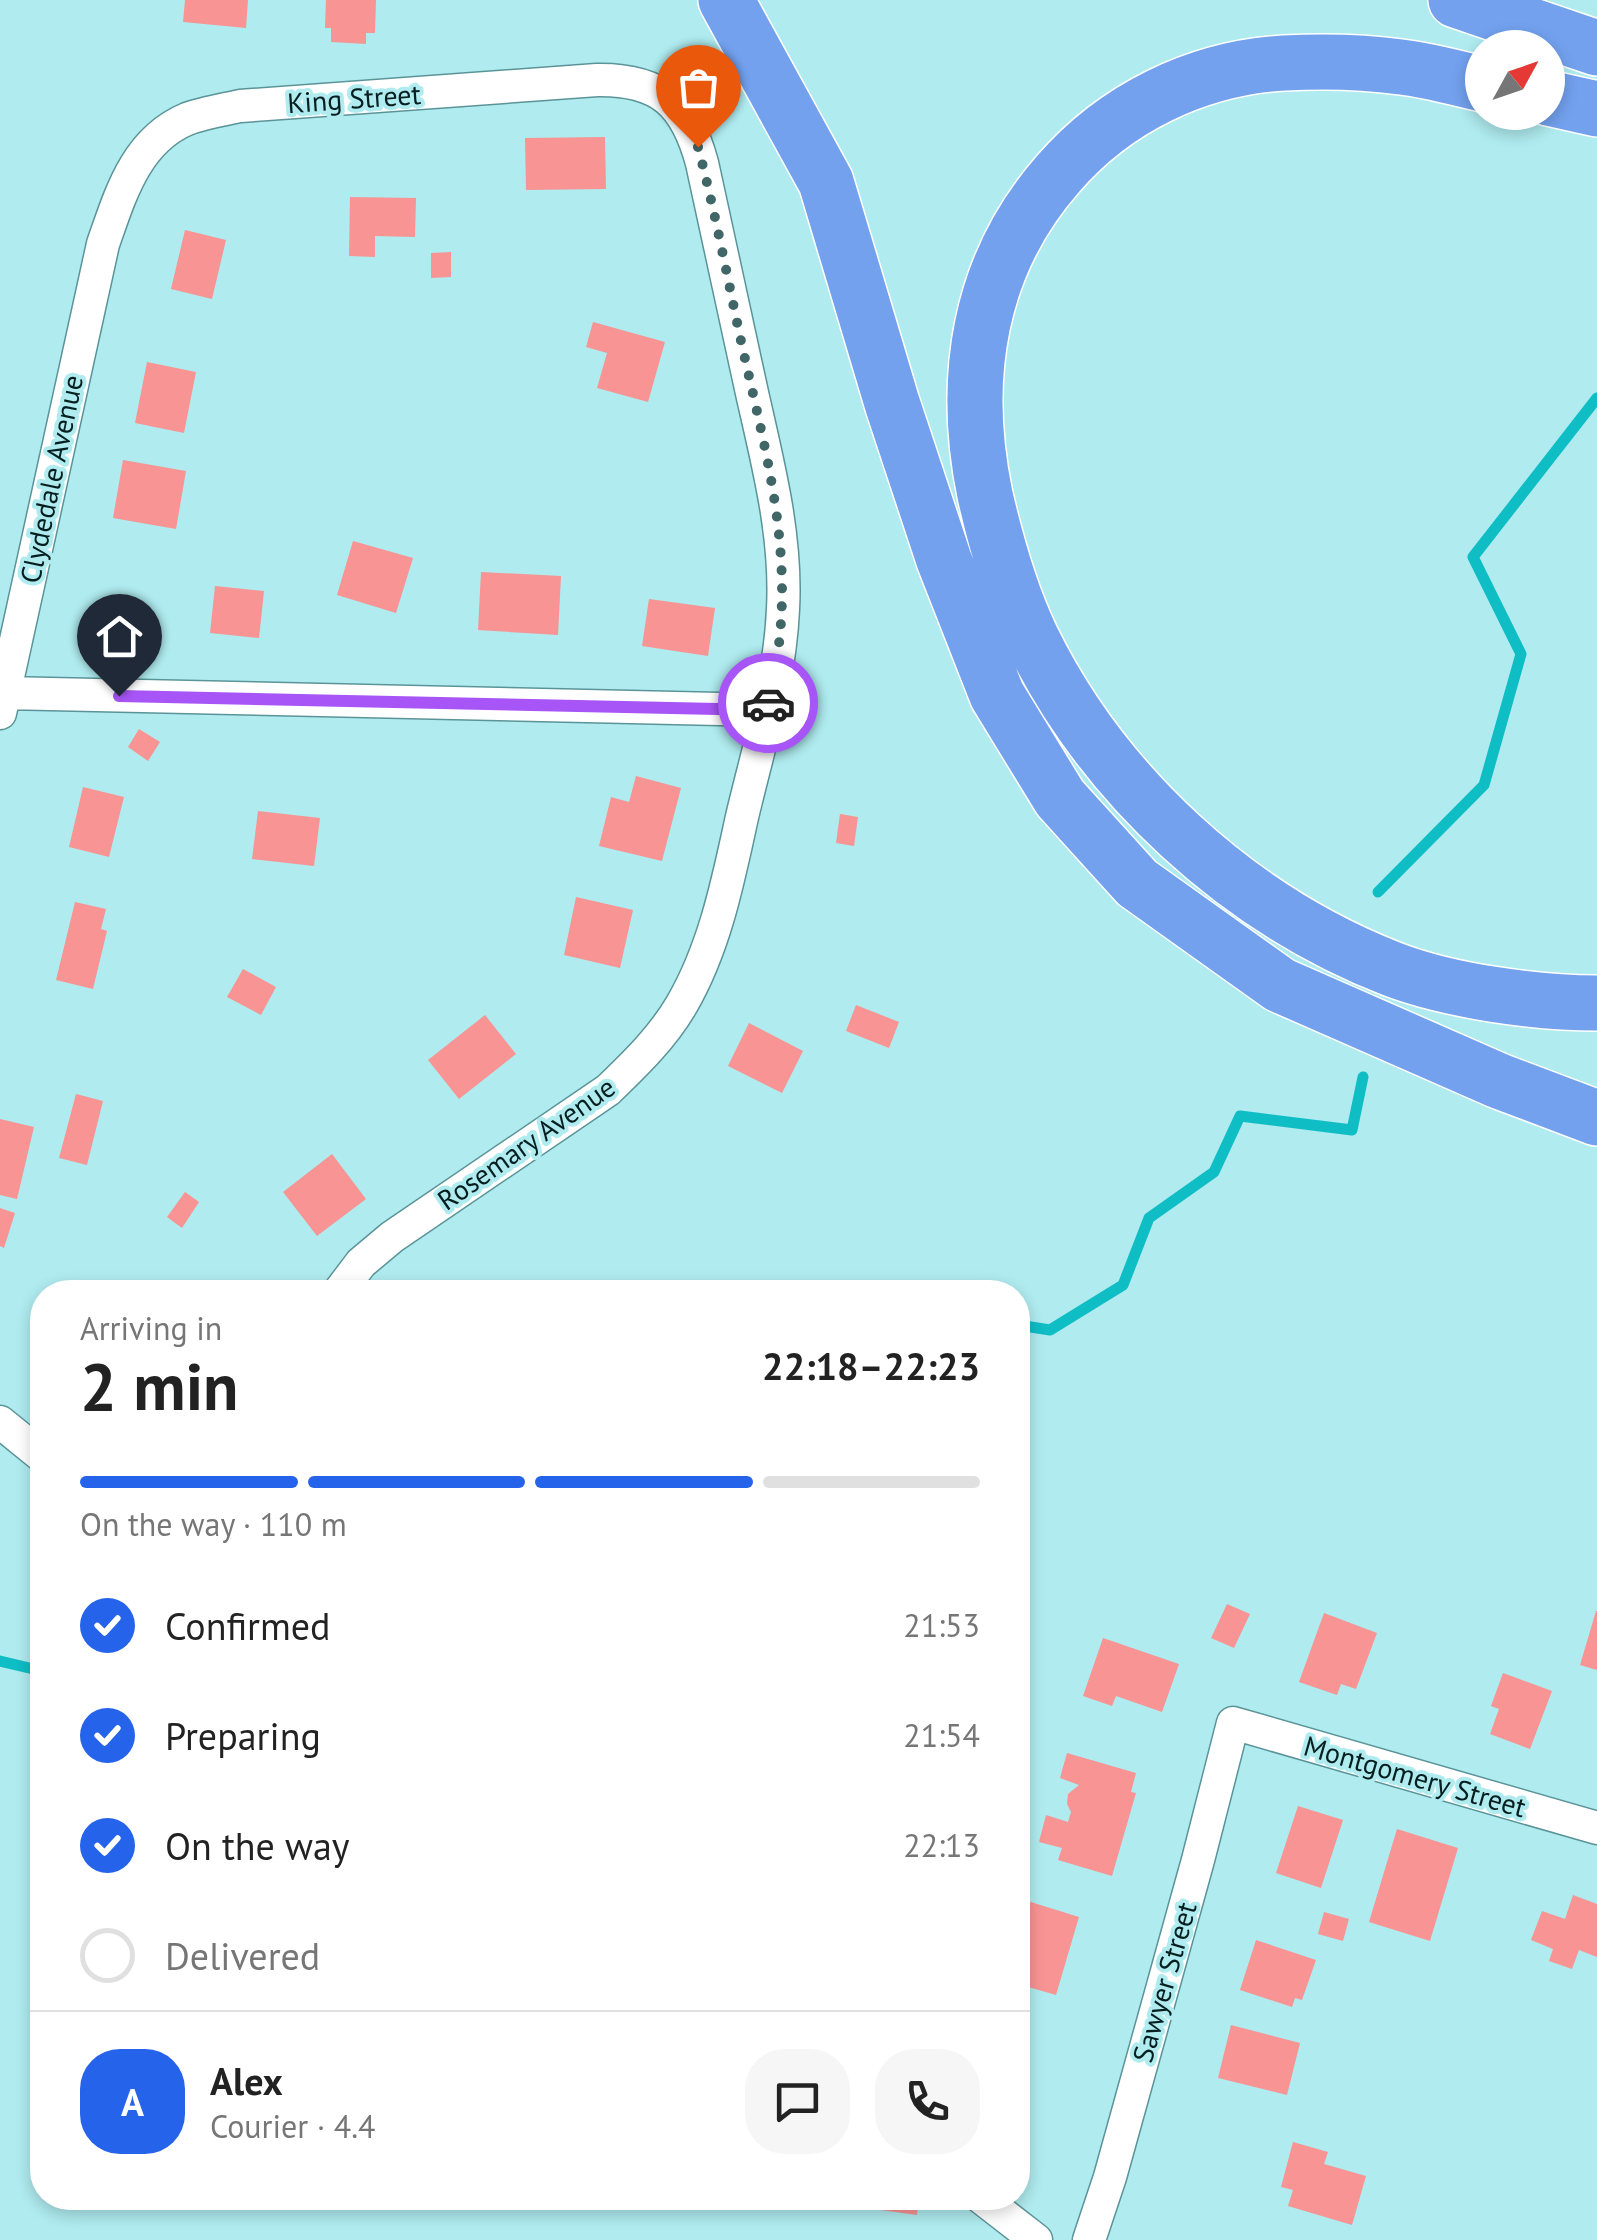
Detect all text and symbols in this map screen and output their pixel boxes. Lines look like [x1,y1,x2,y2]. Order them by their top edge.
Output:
north arrow [1465,30,1565,130]
map controls [1465,30,1565,130]
pin [656,45,741,148]
icon: bag [671,60,726,115]
street label: King Street [286,75,423,121]
street label: Clydedale Avenue [11,372,91,586]
pin [77,594,162,697]
icon: home [92,609,147,664]
courier [718,653,818,753]
icon: car [741,676,796,731]
street label: Rosemary Avenue [430,1068,622,1218]
text: Arriving in [80,1307,222,1349]
text: 22:18–22:23 [762,1341,980,1390]
text: 2 min [80,1344,239,1428]
text: On the way · 110 m [80,1503,347,1545]
icon: check [80,1598,135,1653]
text: Confirmed [165,1601,331,1650]
text: 21:53 [903,1604,980,1646]
icon: check [80,1708,135,1763]
text: Preparing [165,1711,321,1760]
text: 21:54 [903,1714,980,1756]
street label: Montgomery Street [1300,1727,1531,1826]
icon: check [80,1818,135,1873]
text: On the way [165,1821,350,1870]
text: 22:13 [903,1824,980,1866]
street label: Sawyer Street [1123,1897,1205,2066]
text: Delivered [165,1931,320,1980]
button: chat [745,2049,850,2154]
button: phone [875,2049,980,2154]
text: Alex [210,2056,283,2105]
text: A [121,2077,144,2126]
text: Courier · 4.4 [210,2105,376,2147]

